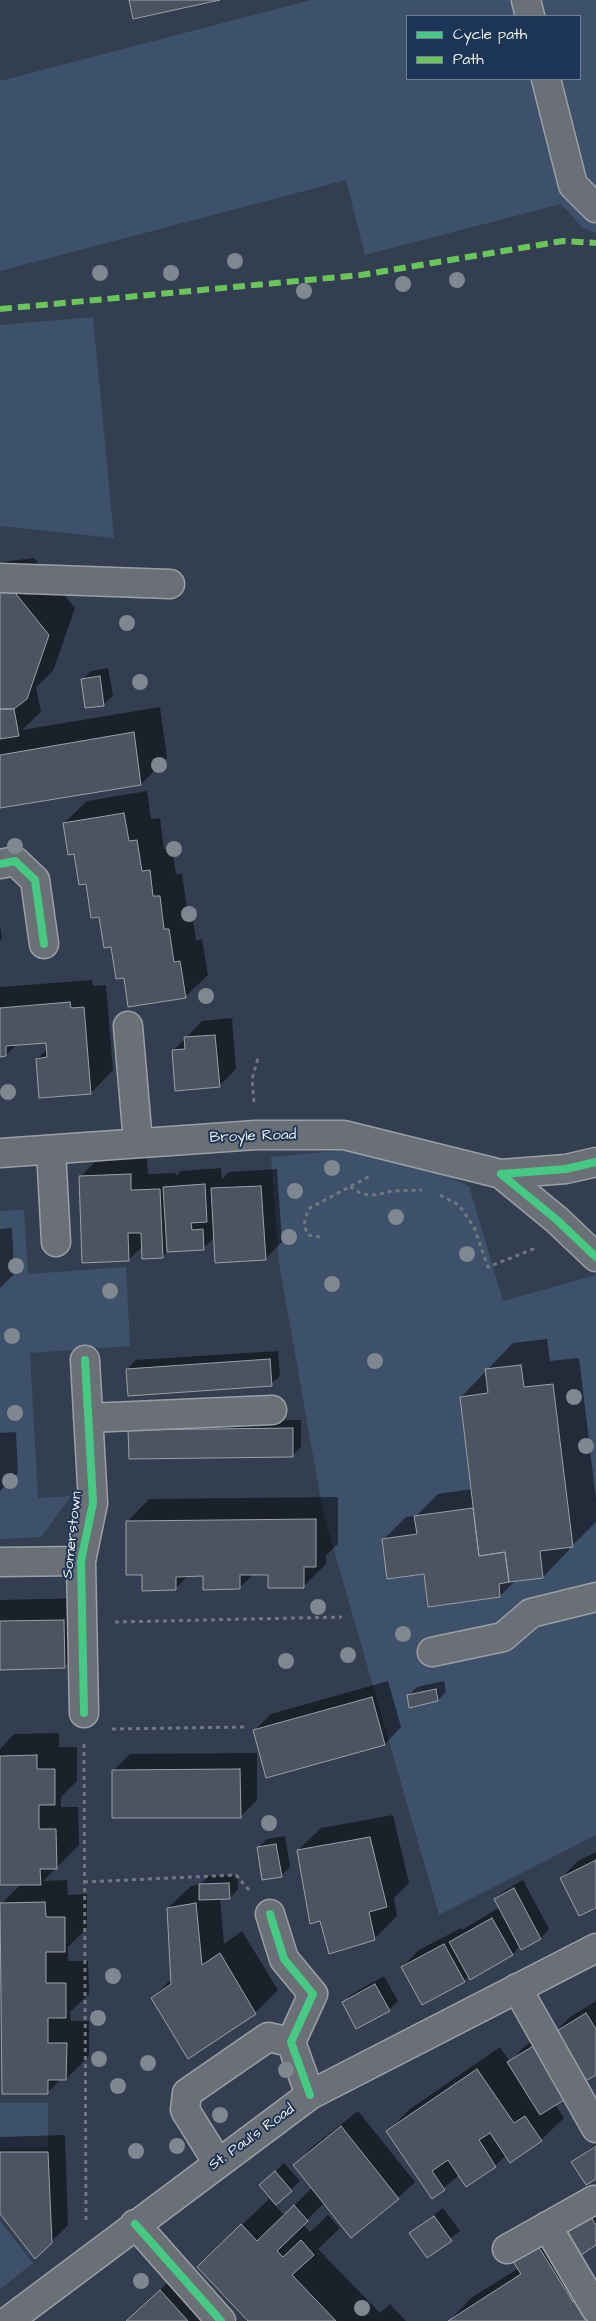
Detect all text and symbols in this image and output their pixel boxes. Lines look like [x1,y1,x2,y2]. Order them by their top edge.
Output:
legend [406,15,581,80]
text: Cycle path [453,24,527,45]
text: Path [453,49,484,70]
street label: Broyle Road [209,1126,297,1148]
street label: Somerstown [59,1490,87,1580]
street label: St. Paul's Road [206,2101,298,2175]

